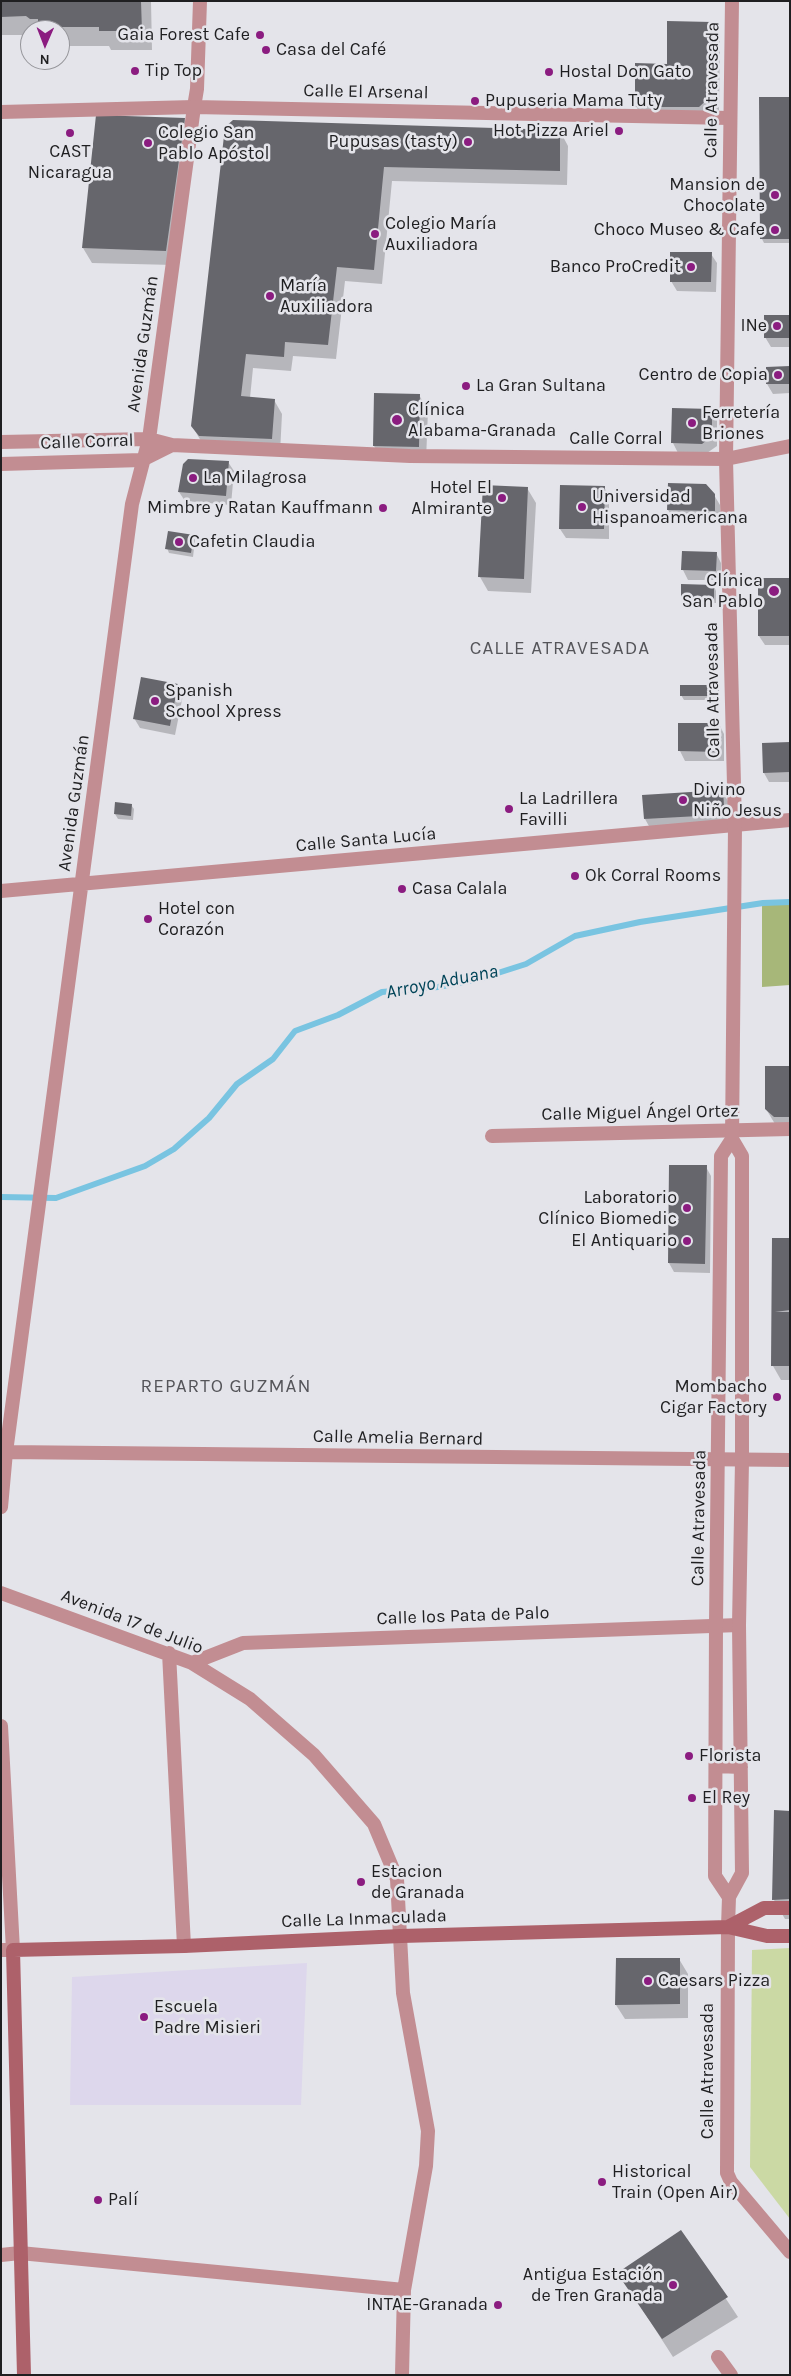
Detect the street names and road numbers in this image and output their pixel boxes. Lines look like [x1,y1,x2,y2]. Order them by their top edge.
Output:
street label: Calle Atravesada [700,22,724,158]
street label: Calle El Arsenal [303,80,429,104]
street label: Avenida Guzmán [123,274,163,414]
street label: Calle Corral [569,428,663,450]
street label: Calle Corral [40,430,134,454]
street label: Calle Atravesada [701,622,725,758]
street label: Avenida Guzmán [54,733,94,873]
street label: Calle Santa Lucía [295,823,437,857]
street label: Calle Miguel Ángel Ortez [541,1100,739,1126]
street label: Calle Amelia Bernard [313,1426,483,1450]
street label: Calle Atravesada [687,1450,711,1586]
street label: Avenida 17 de Julio [58,1585,206,1659]
street label: Calle los Pata de Palo [376,1602,550,1630]
street label: Calle La Inmaculada [281,1905,447,1933]
street label: Calle Atravesada [697,2003,719,2139]

